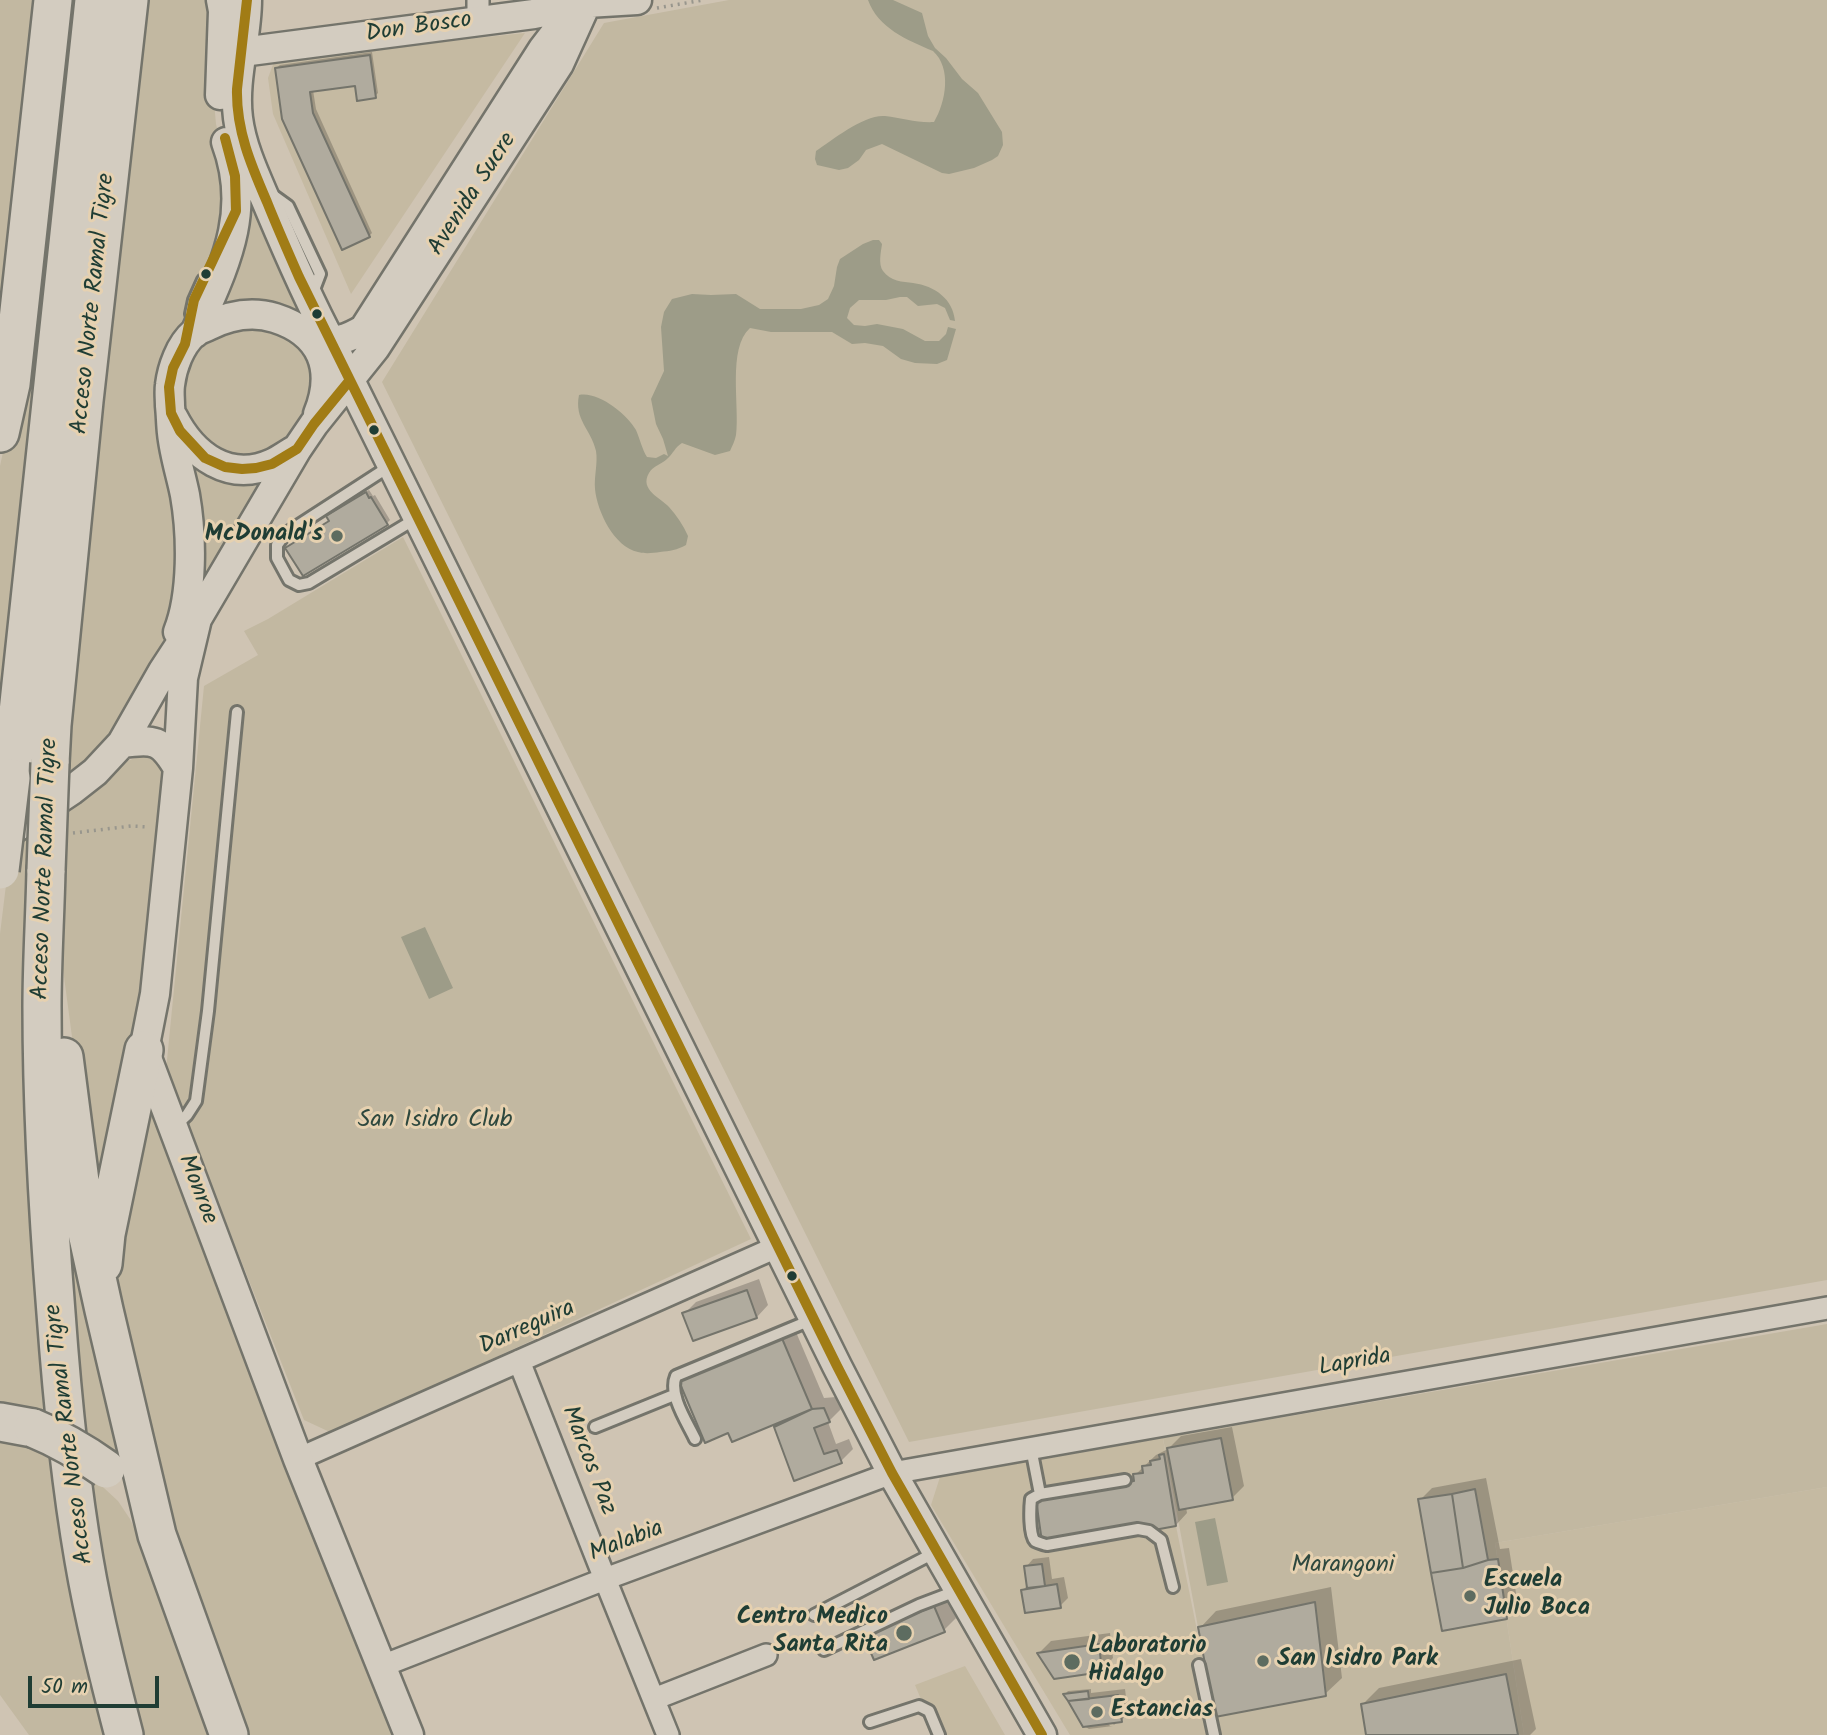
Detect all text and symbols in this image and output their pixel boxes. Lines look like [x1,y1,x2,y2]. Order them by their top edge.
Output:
street label: Don Bosco [364,7,474,51]
street label: Avenida Sucre [424,128,524,262]
street label: Acceso Norte Ramal Tigre [67,172,123,436]
unlabelled marker [199,267,213,281]
unlabelled marker [310,307,324,321]
unlabelled marker [367,423,381,437]
place label: McDonald's [205,522,323,550]
marker: McDonald's [329,528,345,544]
street label: Acceso Norte Ramal Tigre [28,738,66,1000]
park label: San Isidro Club [358,1108,512,1136]
street label: Monroe [170,1151,222,1229]
unlabelled marker [785,1269,799,1283]
street label: Darreguira [476,1295,580,1363]
street label: Acceso Norte Ramal Tigre [41,1302,101,1566]
street label: Laprida [1317,1344,1393,1384]
street label: Marcos Paz [553,1402,621,1520]
street label: Malabia [586,1516,668,1570]
park label: Marangoni [1292,1553,1394,1581]
place label: Escuela Julio Boca [1484,1568,1590,1624]
marker: Escuela Julio Boca [1462,1588,1478,1604]
place label: Centro Medico Santa Rita [737,1605,888,1661]
marker: Centro Medico Santa Rita [894,1623,914,1643]
place label: Laboratorio Hidalgo [1088,1634,1206,1690]
place label: San Isidro Park [1277,1647,1438,1675]
marker: Laboratorio Hidalgo [1062,1652,1082,1672]
marker: San Isidro Park [1255,1653,1271,1669]
scale bar [32,1662,163,1706]
text: 50 m [41,1671,88,1704]
place label: Estancias [1111,1698,1213,1726]
marker: Estancias [1089,1704,1105,1720]

